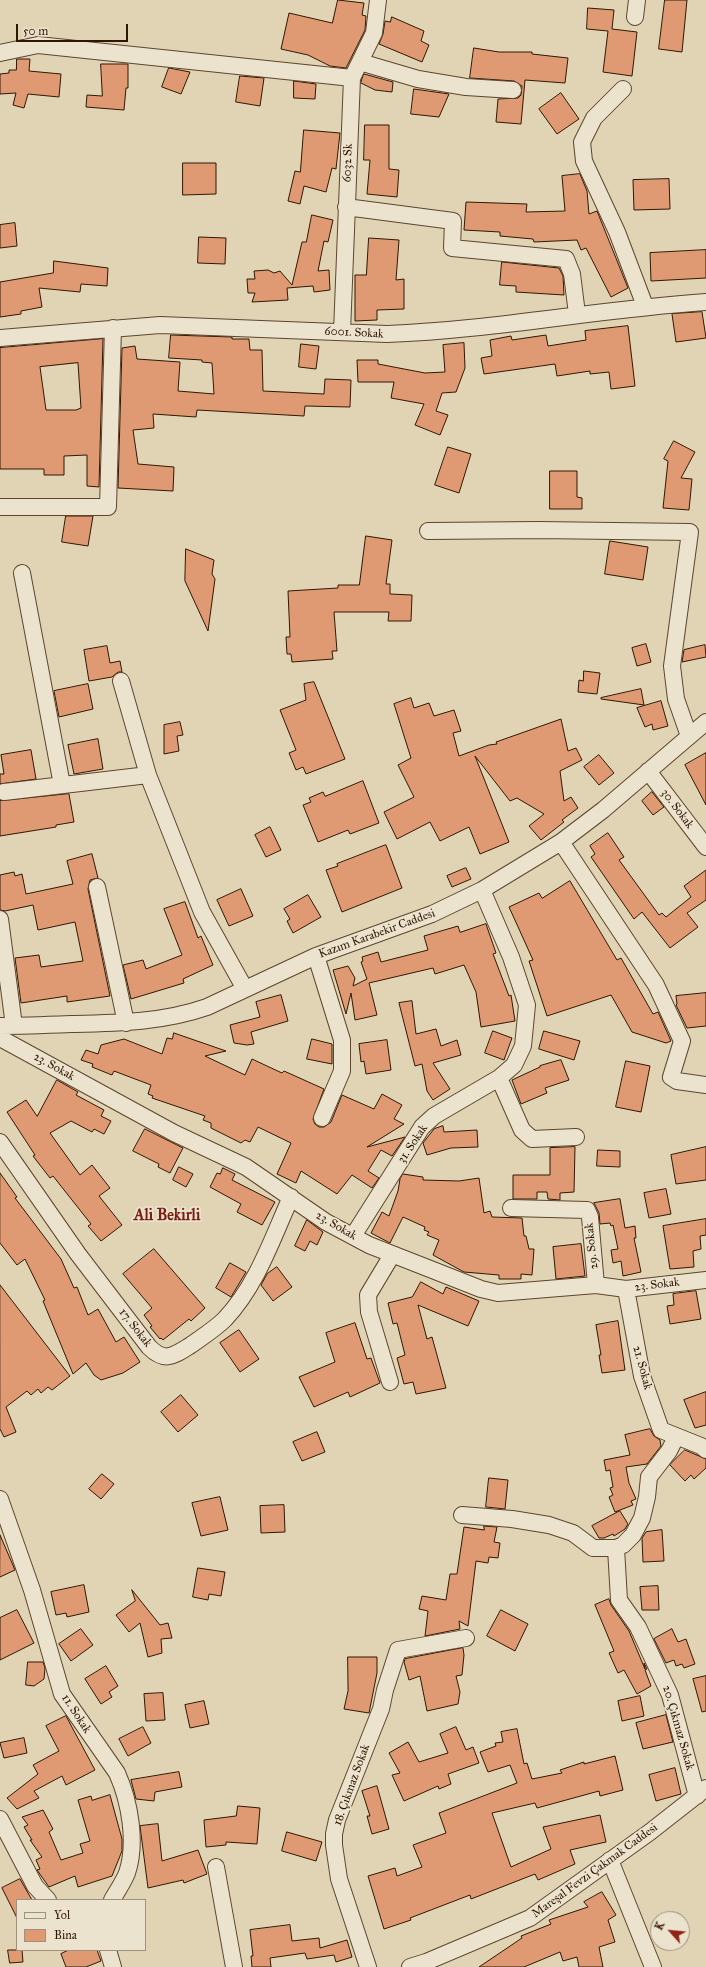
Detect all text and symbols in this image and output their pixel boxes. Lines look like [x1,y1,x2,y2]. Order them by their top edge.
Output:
scale bar [18,16,130,42]
text: 50 m [23,24,48,38]
street label: 6032 Sk [340,143,356,183]
street label: 6001. Sokak [324,324,384,342]
street label: 30. Sokak [657,786,697,832]
street label: Kazım Karabekir Caddesi [317,906,437,962]
street label: 23. Sokak [31,1050,77,1084]
street label: 31. Sokak [395,1122,431,1166]
district label: Ali Bekirli [134,1206,200,1226]
street label: 23. Sokak [313,1209,359,1243]
street label: 29. Sokak [582,1222,602,1270]
street label: 23. Sokak [634,1275,680,1295]
street label: 17. Sokak [115,1306,155,1350]
street label: 21. Sokak [629,1344,655,1392]
street label: 20. Çıkmaz Sokak [659,1684,697,1772]
street label: 11. Sokak [58,1692,94,1736]
street label: 18. Çıkmaz Sokak [331,1742,373,1828]
street label: Mareşal Fevzi Çakmak Caddesi [529,1821,661,1921]
legend [16,1899,146,1951]
text: Yol [54,1908,70,1922]
north arrow [650,1911,690,1951]
text: K [652,1919,667,1932]
text: Bina [54,1928,77,1942]

